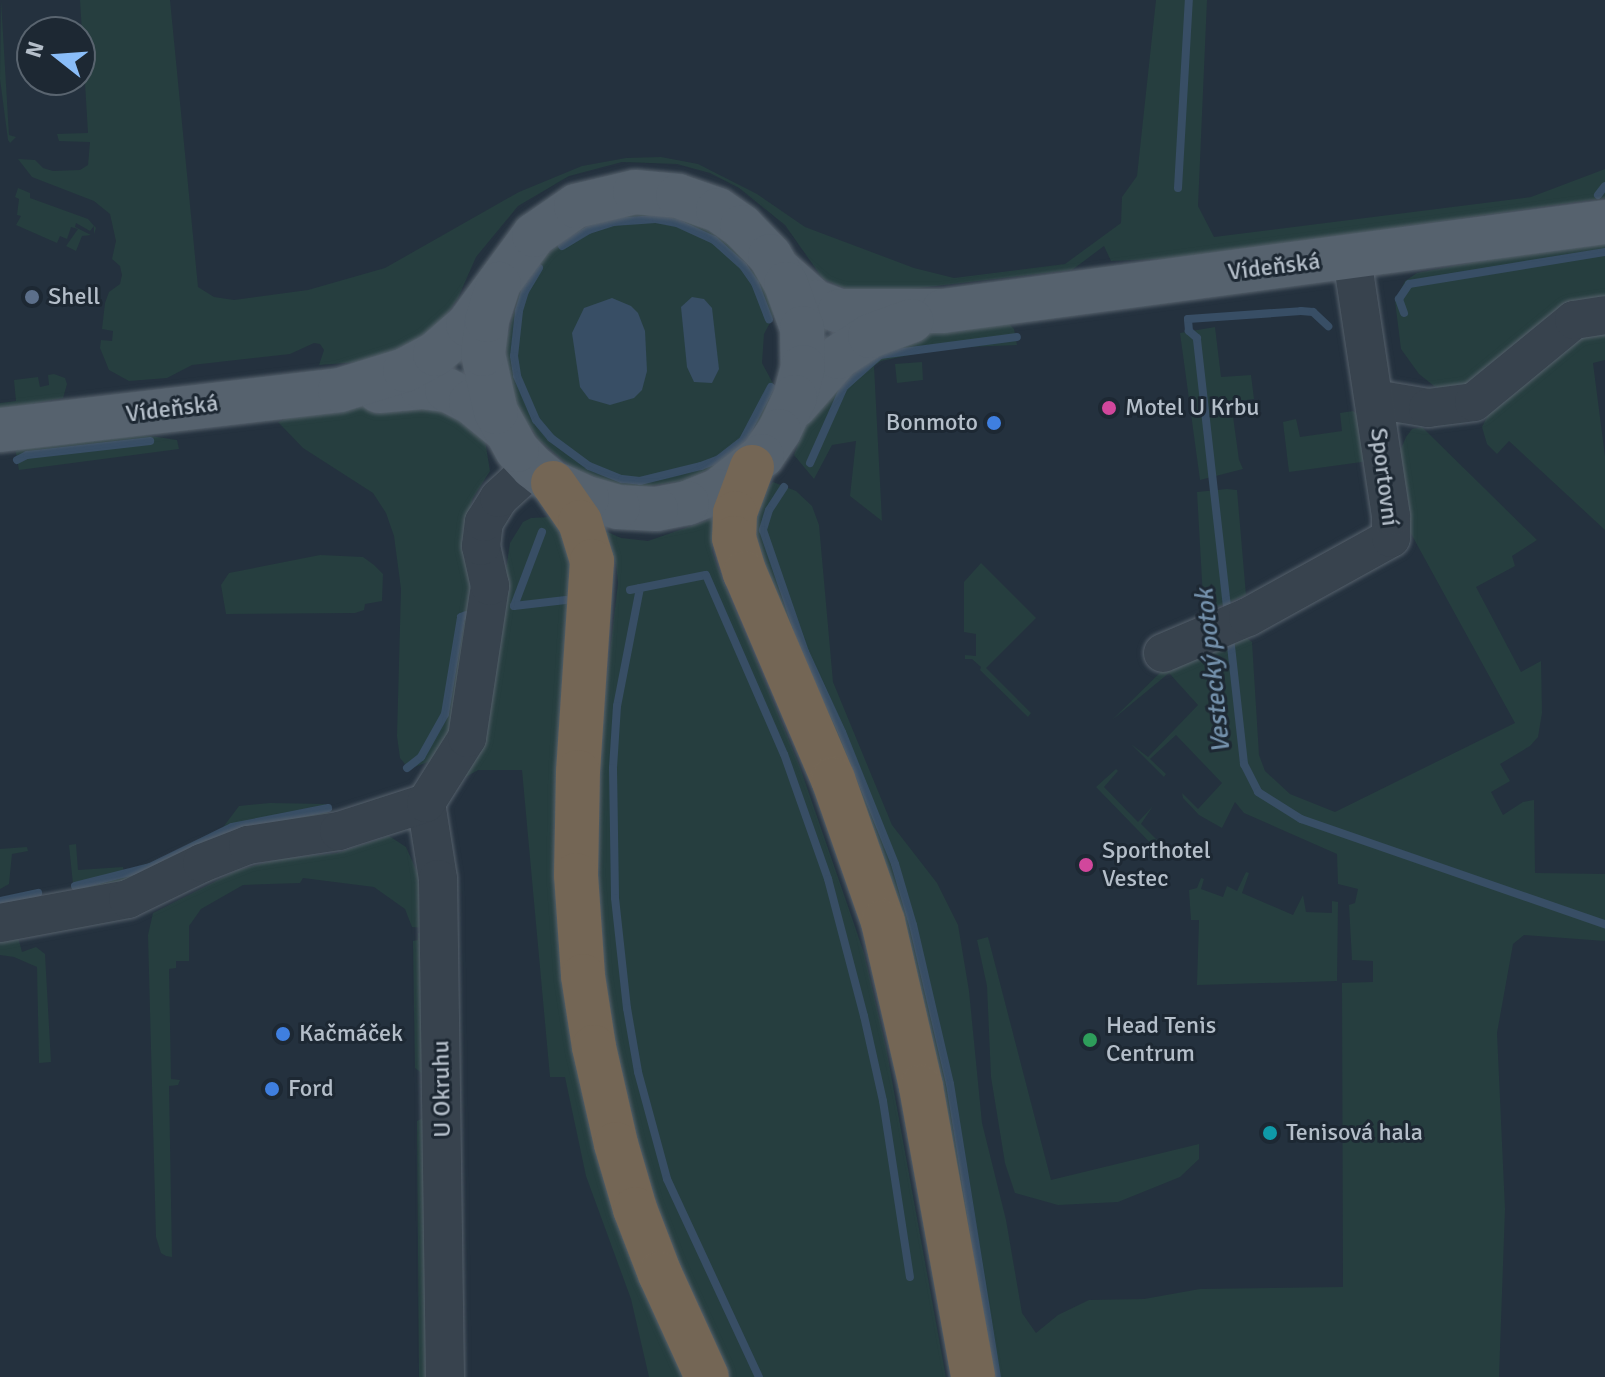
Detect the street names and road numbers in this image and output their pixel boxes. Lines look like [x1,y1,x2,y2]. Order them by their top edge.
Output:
street label: Vídeňská [1226,247,1322,287]
street label: Vídeňská [124,389,220,429]
street label: Sportovní [1364,426,1404,528]
street label: U Okruhu [427,1040,457,1138]

